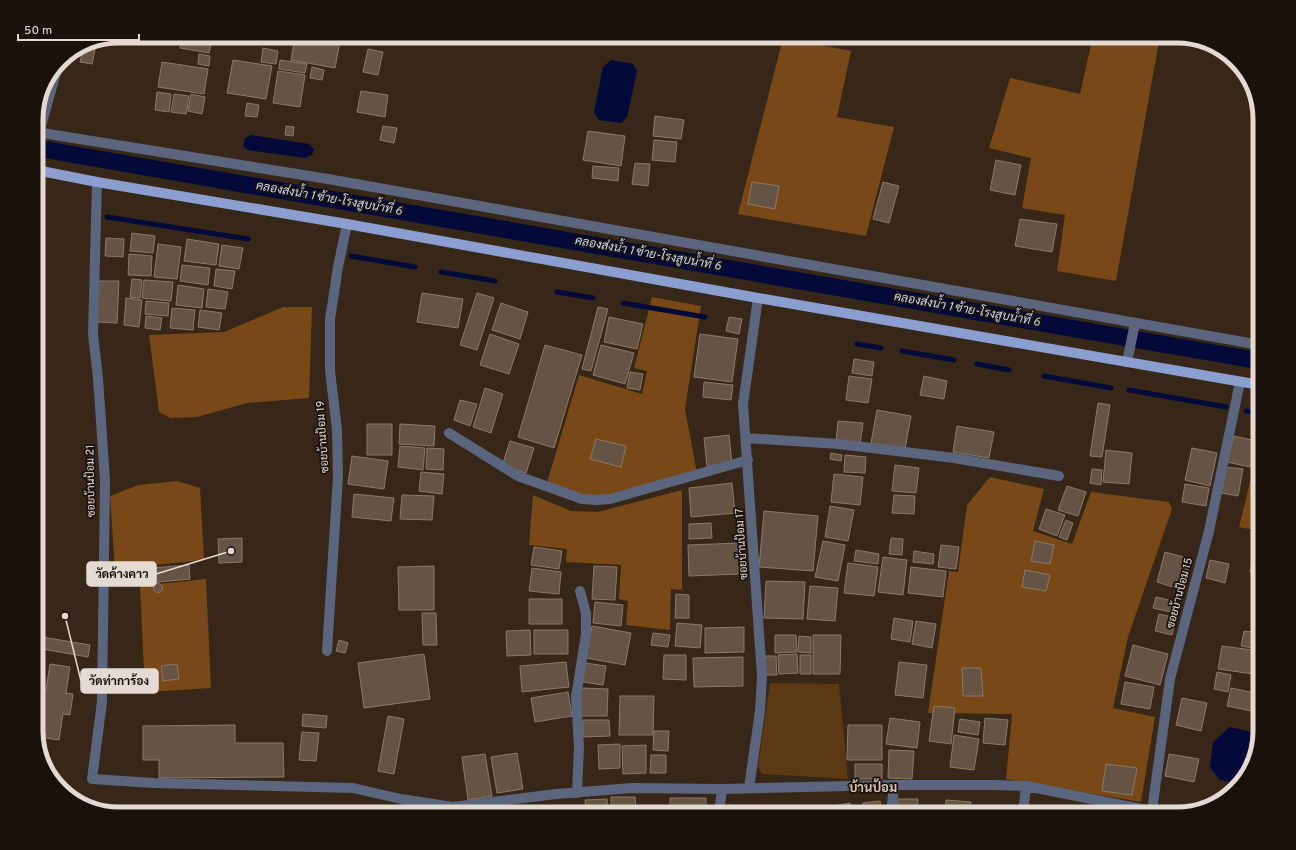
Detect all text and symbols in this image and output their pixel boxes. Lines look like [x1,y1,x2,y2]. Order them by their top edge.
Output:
scale bar [18,16,139,42]
text: 50 m [24,23,52,39]
water label: คลองส่งน้ำ 1 ซ้าย-โรงสูบน้ำที่ 6 [255,174,404,220]
water label: คลองส่งน้ำ 1 ซ้าย-โรงสูบน้ำที่ 6 [574,229,723,275]
water label: คลองส่งน้ำ 1 ซ้าย-โรงสูบน้ำที่ 6 [893,285,1042,331]
street label: ซอยบ้านป้อม 19 [312,400,333,474]
street label: ซอยบ้านป้อม 21 [82,444,99,518]
street label: ซอยบ้านป้อม 17 [731,507,751,580]
street label: ซอยบ้านป้อม 15 [1163,556,1196,630]
callout: วัดค้างคาว [87,562,156,586]
text: วัดค้างคาว [95,566,149,583]
callout: วัดท่าการ้อง [81,669,158,693]
text: วัดท่าการ้อง [89,673,149,690]
district label: บ้านป้อม [849,778,897,797]

